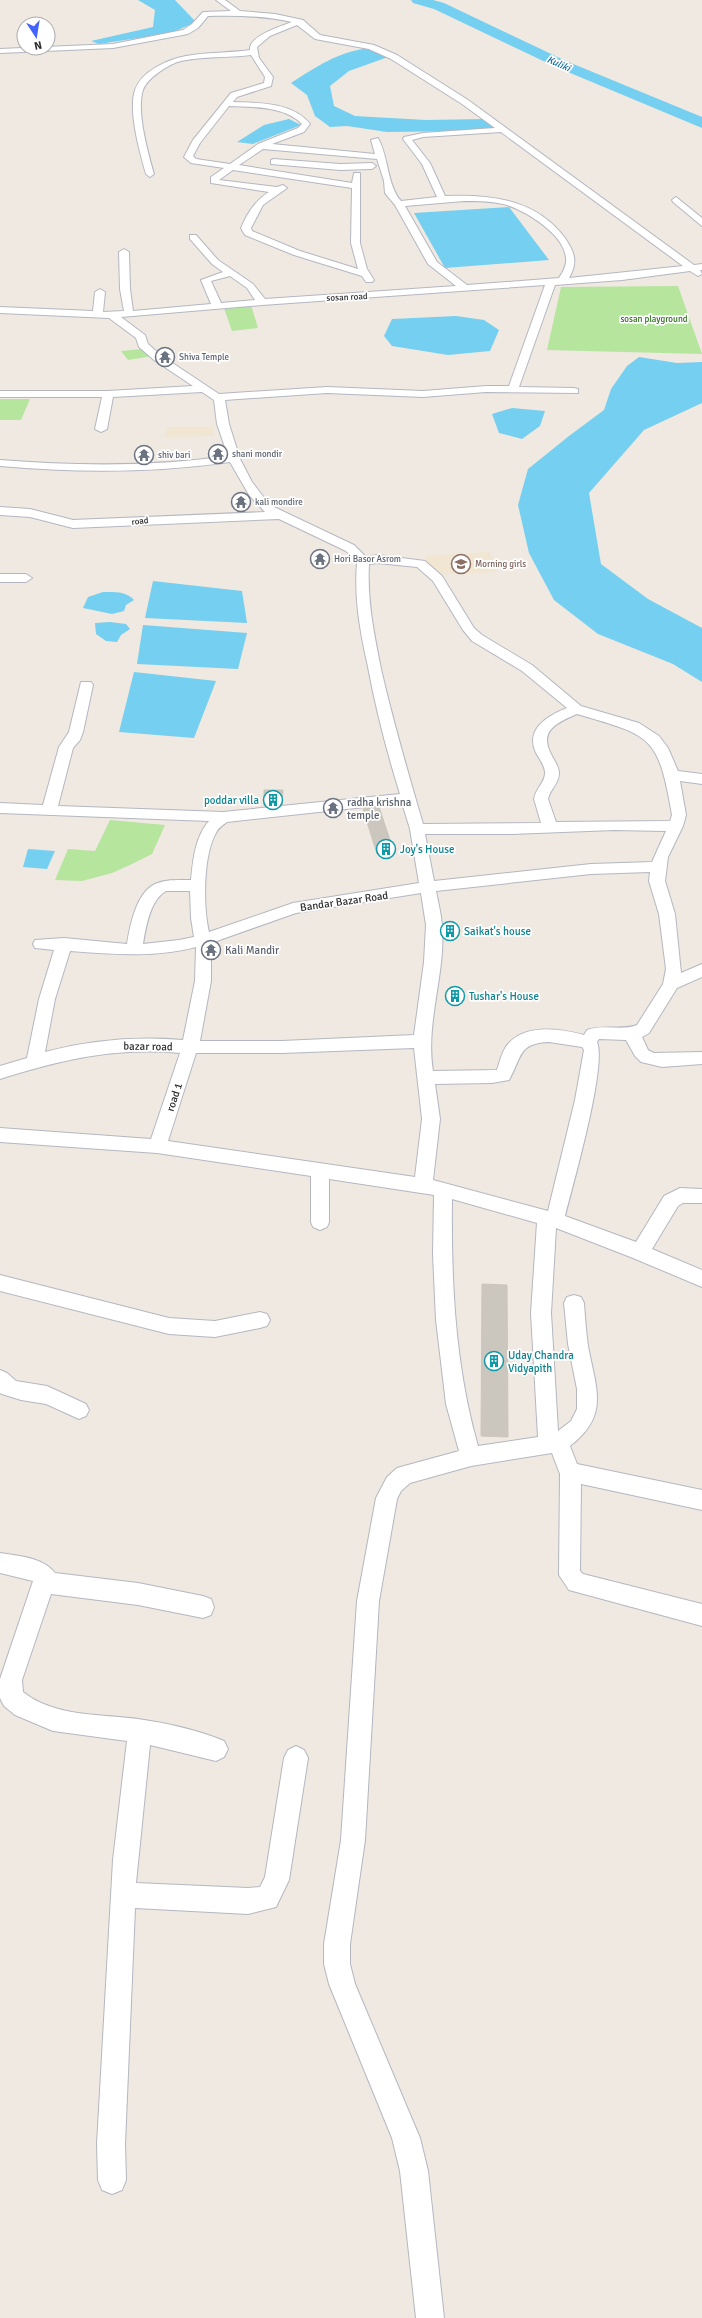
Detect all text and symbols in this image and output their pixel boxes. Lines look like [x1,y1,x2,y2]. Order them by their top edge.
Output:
north arrow [16,16,56,56]
text: N [33,38,43,52]
water label: Kuliki [545,53,573,75]
street label: sosan road [326,291,368,304]
park label: sosan playground [620,314,688,325]
temple icon: Shiva Temple [154,346,176,368]
place label: Shiva Temple [179,352,230,363]
temple icon: shani mondir [207,443,229,465]
temple icon: shiv bari [133,444,155,466]
place label: shani mondir [232,449,283,460]
place label: shiv bari [158,450,190,461]
temple icon: kali mondire [230,491,252,513]
place label: kali mondire [255,497,303,508]
street label: road [131,515,149,528]
temple icon: Hori Basor Asrom [309,548,331,570]
school or university icon: Morning girls [450,553,472,575]
place label: Hori Basor Asrom [334,554,401,565]
place label: Morning girls [475,559,526,570]
building icon: poddar villa [262,789,284,811]
place label: poddar villa [204,794,259,807]
place label: radha krishna temple [347,796,412,822]
temple icon: radha krishna temple [322,797,344,819]
building icon: Joy's House [375,838,397,860]
place label: Joy's House [400,843,455,856]
street label: Bandar Bazar Road [299,889,389,914]
building icon: Saikat's house [439,920,461,942]
place label: Saikat's house [464,925,531,938]
temple icon: Kali Mandir [200,939,222,961]
place label: Kali Mandir [225,944,279,957]
building icon: Tushar's House [444,985,466,1007]
place label: Tushar's House [469,990,539,1003]
street label: bazar road [123,1040,173,1053]
street label: road 1 [164,1081,185,1113]
place label: Uday Chandra Vidyapith [508,1349,574,1375]
building icon: Uday Chandra Vidyapith [483,1350,505,1372]

